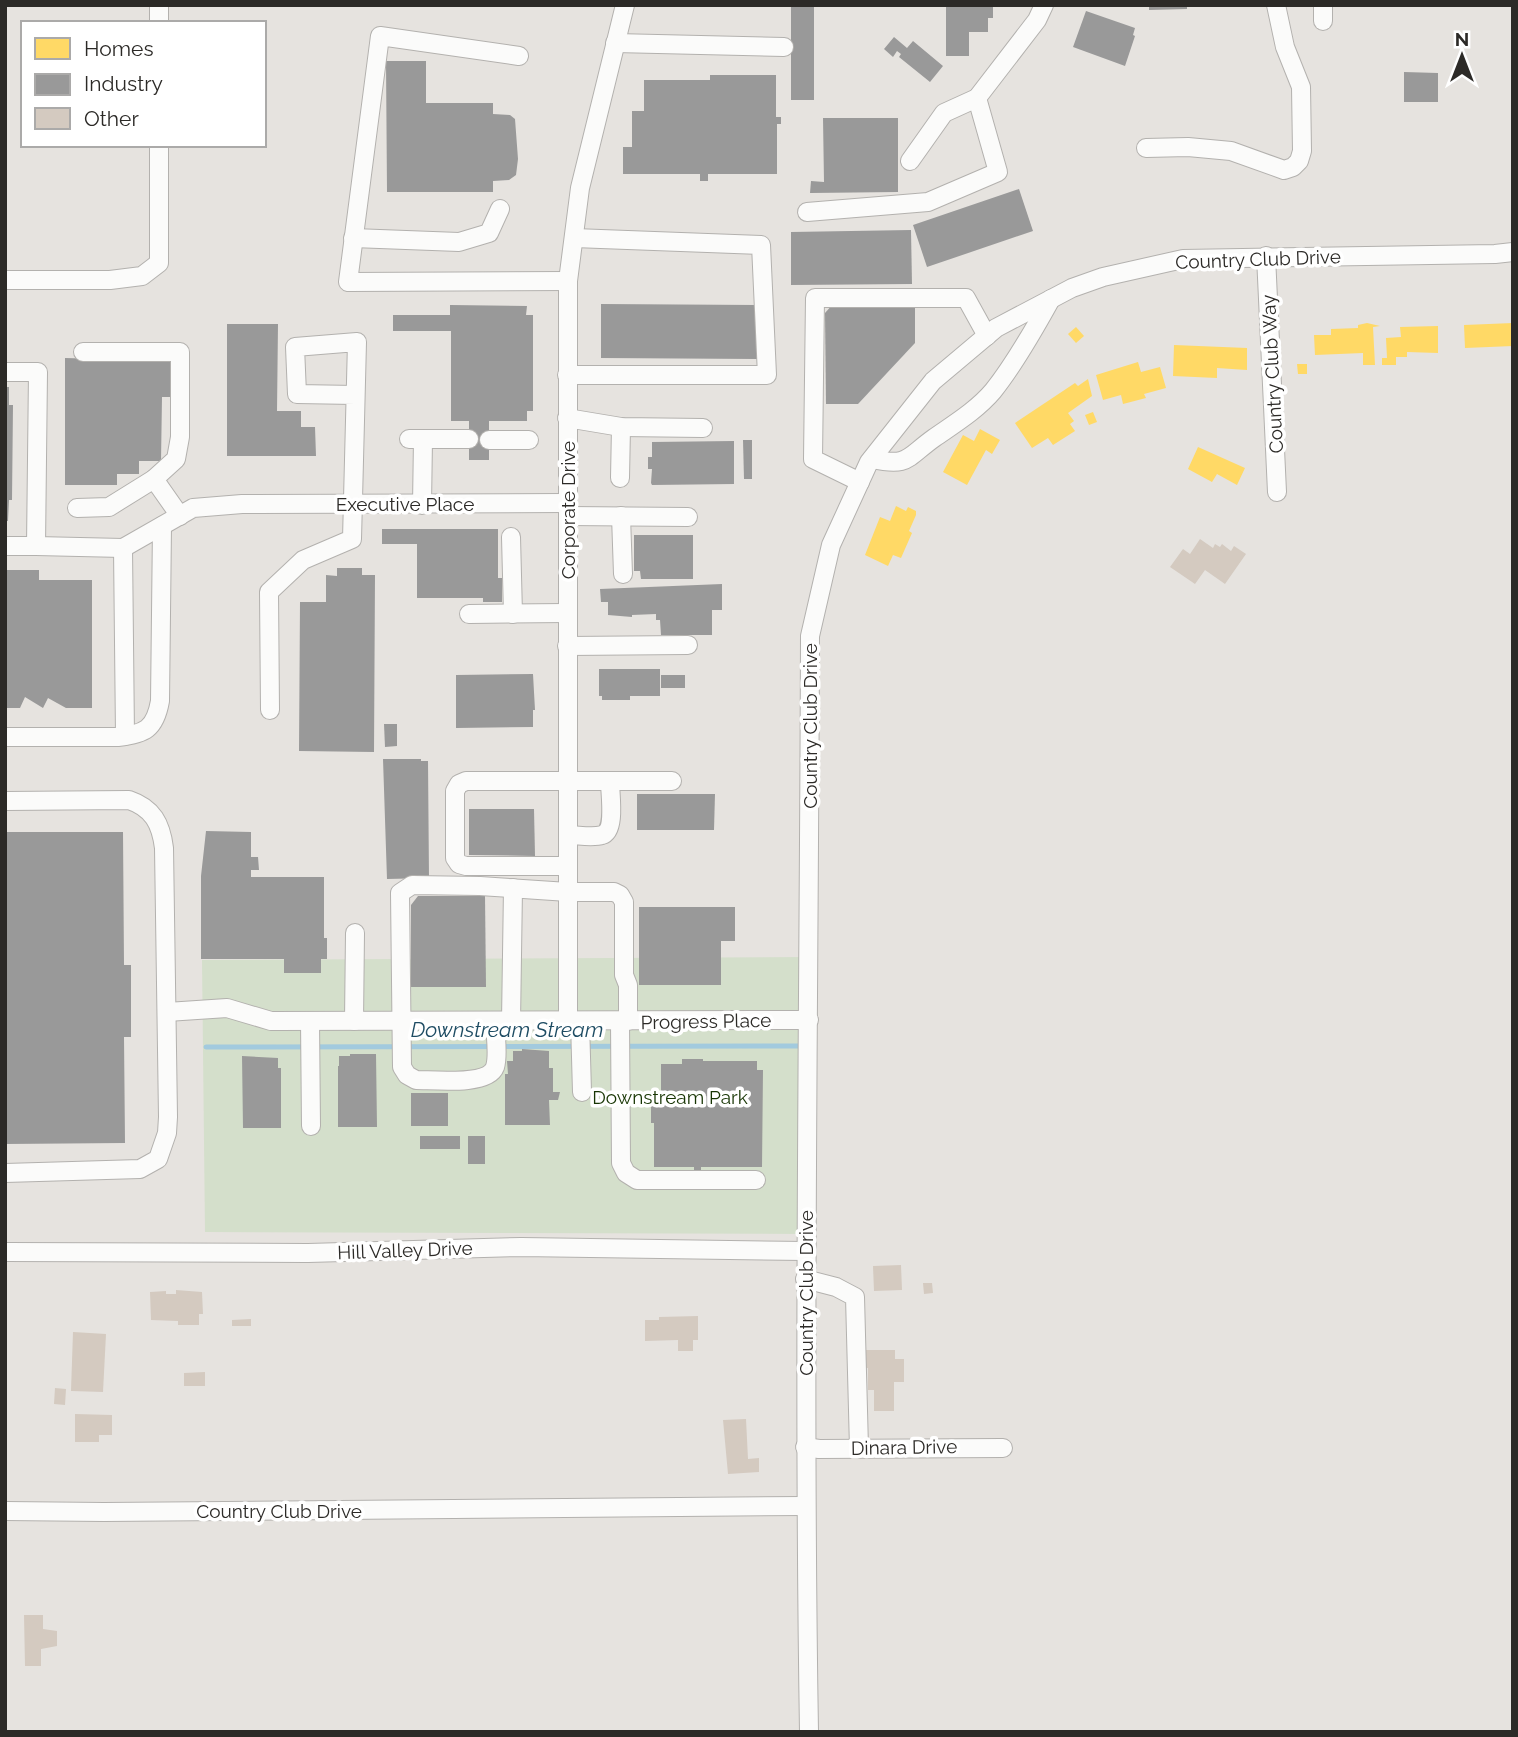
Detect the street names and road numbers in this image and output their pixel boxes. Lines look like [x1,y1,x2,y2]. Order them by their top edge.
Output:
street label: Country Club Drive [1175,245,1341,273]
street label: Country Club Way [1257,294,1287,454]
street label: Corporate Drive [557,441,579,579]
street label: Executive Place [336,493,474,515]
street label: Country Club Drive [799,643,821,809]
street label: Progress Place [640,1009,772,1033]
street label: Country Club Drive [795,1210,817,1376]
street label: Hill Valley Drive [337,1237,473,1263]
street label: Dinara Drive [851,1435,957,1459]
street label: Country Club Drive [196,1500,362,1522]

